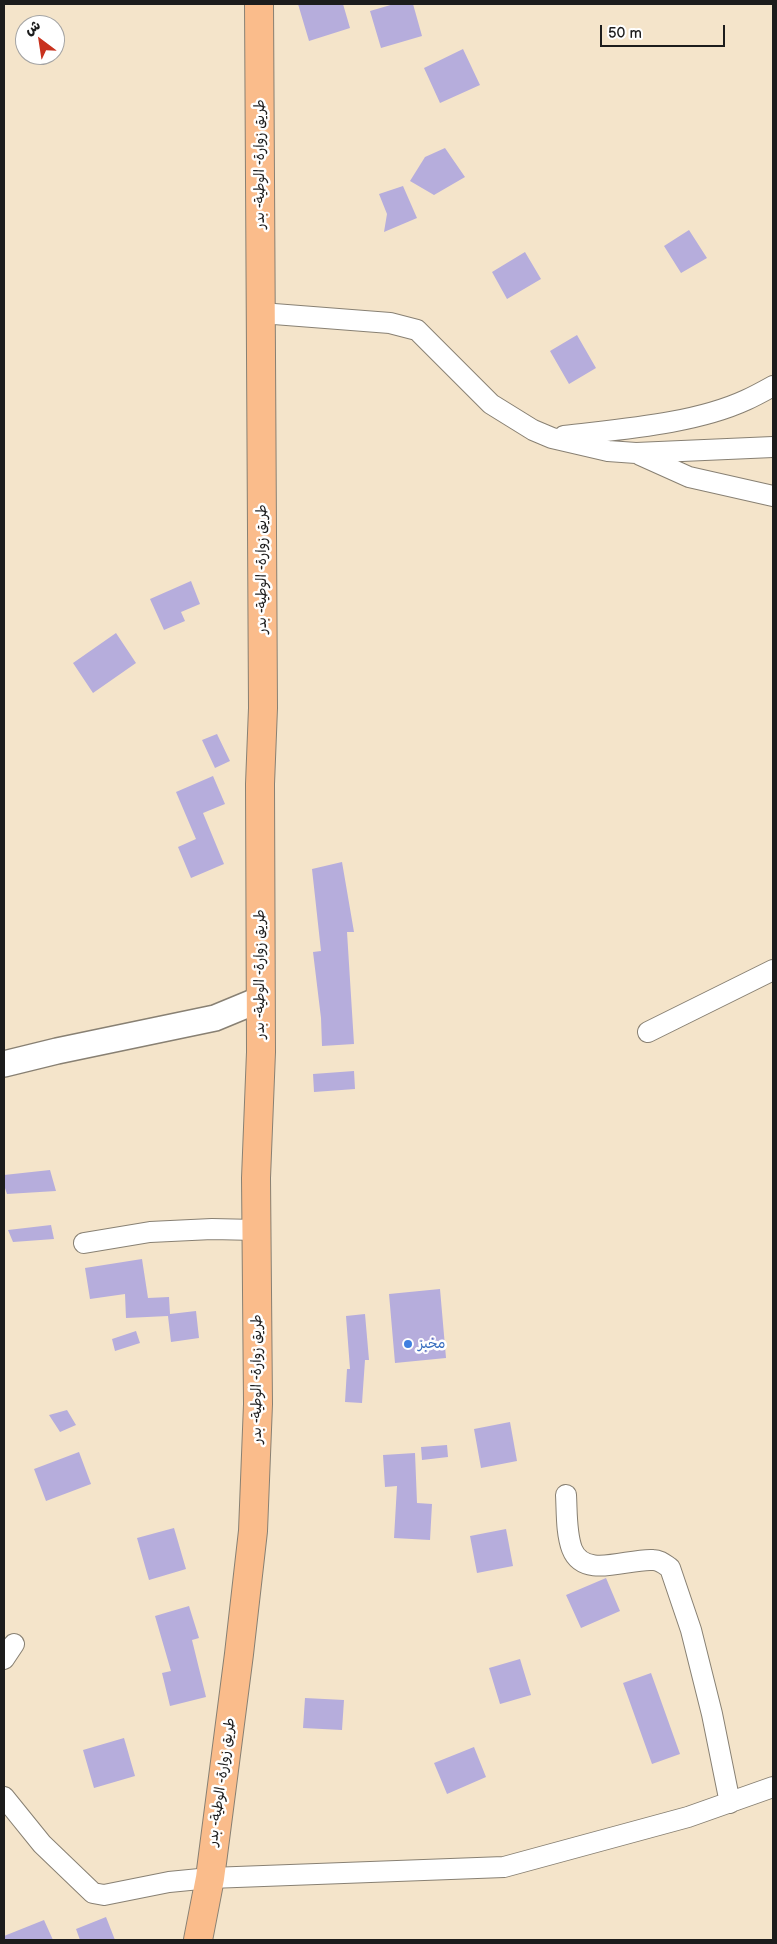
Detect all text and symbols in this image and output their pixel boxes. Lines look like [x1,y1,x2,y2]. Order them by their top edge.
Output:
north arrow [15,15,65,65]
scale bar [602,15,727,47]
text: ش [22,16,44,39]
text: 50 m [608,24,642,43]
street label: طريق زوارة- الوطية- بدر [252,99,268,229]
street label: طريق زوارة- الوطية- بدر [254,504,270,634]
street label: طريق زوارة- الوطية- بدر [252,909,268,1039]
street label: طريق زوارة- الوطية- بدر [249,1314,265,1444]
place label: مخبز [418,1336,445,1352]
marker: مخبز [402,1338,414,1350]
street label: طريق زوارة- الوطية- بدر [205,1717,239,1847]

